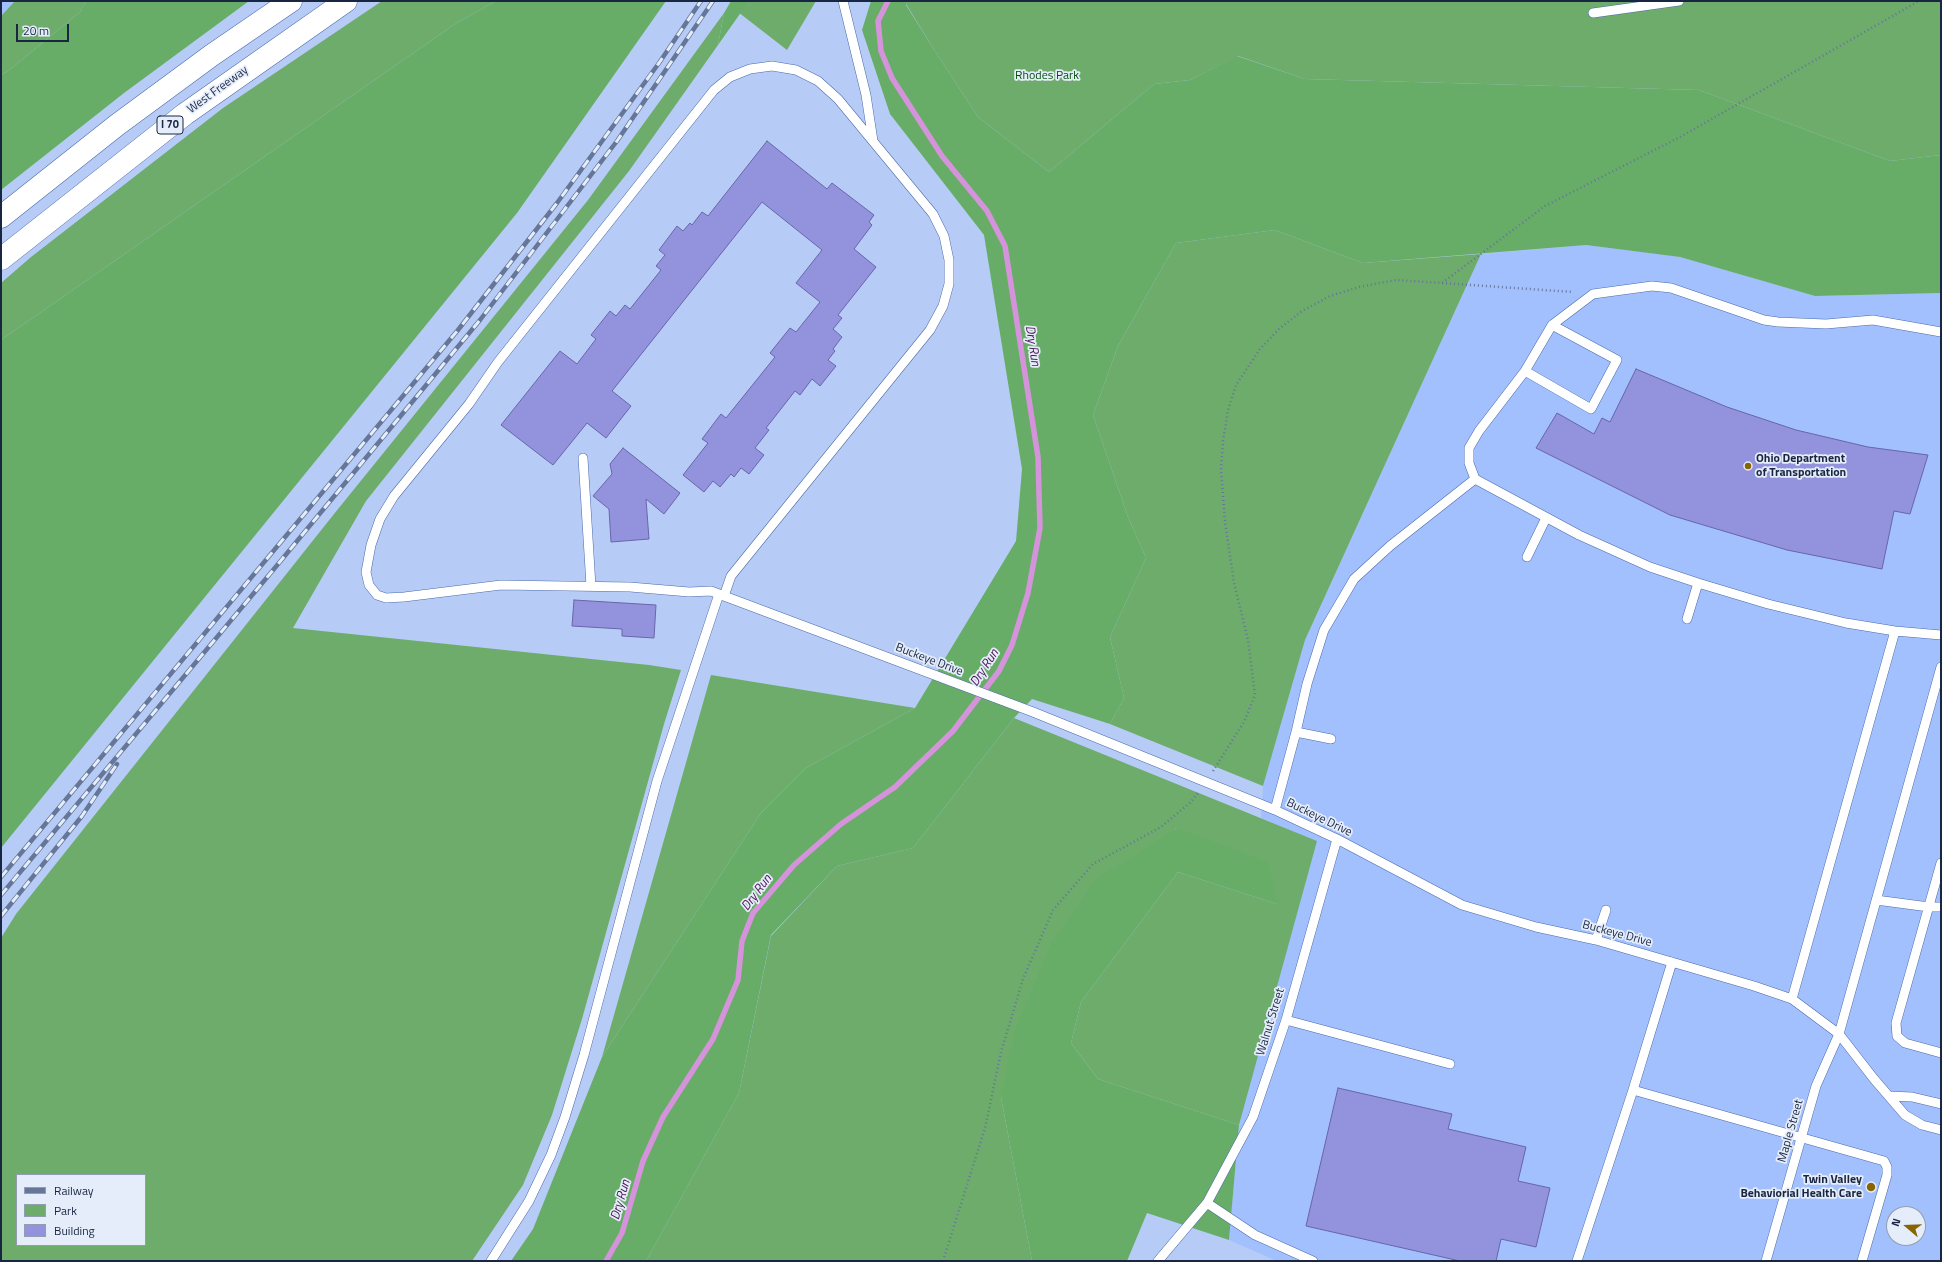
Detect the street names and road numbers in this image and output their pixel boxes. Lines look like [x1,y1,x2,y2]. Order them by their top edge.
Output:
street label: West Freeway [185,63,251,117]
road number: I 70 [157,116,183,134]
street label: Buckeye Drive [893,641,965,679]
street label: Buckeye Drive [1284,796,1354,840]
street label: Buckeye Drive [1581,918,1653,950]
street label: Walnut Street [1254,987,1288,1057]
street label: Maple Street [1775,1098,1807,1164]

